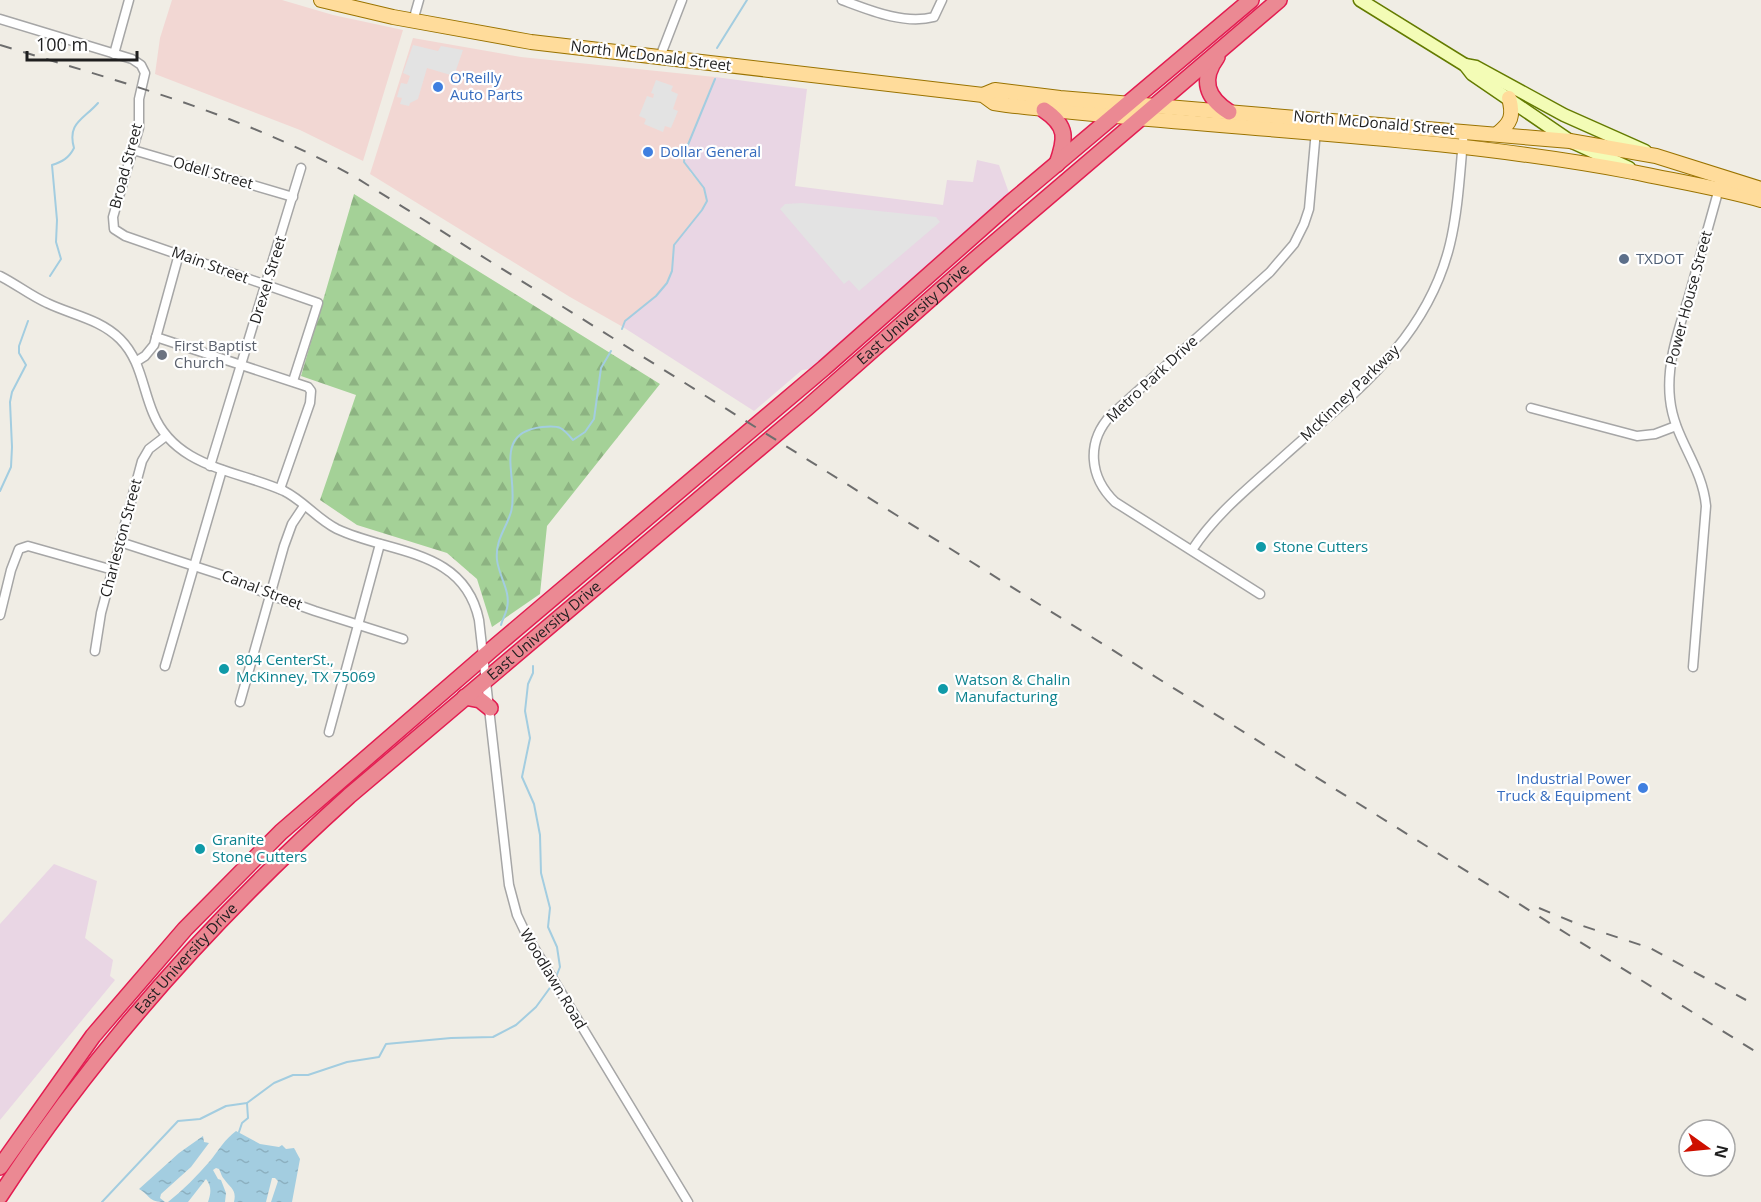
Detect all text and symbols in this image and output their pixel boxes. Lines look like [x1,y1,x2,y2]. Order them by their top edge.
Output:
scale bar [27,24,136,62]
text: 100 m [36,32,88,56]
street label: North McDonald Street [570,35,733,75]
place label: O'Reilly Auto Parts [450,67,523,104]
marker: O'Reilly Auto Parts [431,80,445,94]
street label: North McDonald Street [1293,105,1456,139]
street label: Broad Street [104,121,146,211]
place label: Dollar General [660,141,761,161]
marker: Dollar General [641,145,655,159]
street label: Odell Street [171,151,256,193]
street label: Power House Street [1660,228,1716,367]
street label: Drexel Street [244,233,290,326]
street label: Main Street [169,241,252,287]
place label: TXDOT [1636,248,1684,268]
marker: TXDOT [1617,252,1631,266]
street label: East University Drive [852,259,973,369]
street label: Metro Park Drive [1101,331,1201,426]
place label: First Baptist Church [174,335,257,372]
street label: McKinney Parkway [1295,339,1404,445]
marker: First Baptist Church [155,348,169,362]
street label: Charleston Street [95,476,145,599]
place label: Stone Cutters [1273,536,1368,556]
marker: Stone Cutters [1254,540,1268,554]
street label: Canal Street [219,565,306,614]
street label: East University Drive [482,576,605,684]
place label: 804 CenterSt., McKinney, TX 75069 [236,649,375,686]
marker: 804 CenterSt., McKinney, TX 75069 [217,662,231,676]
place label: Watson & Chalin Manufacturing [955,669,1070,706]
marker: Watson & Chalin Manufacturing [936,682,950,696]
place label: Industrial Power Truck & Equipment [1497,768,1631,805]
marker: Industrial Power Truck & Equipment [1636,781,1650,795]
place label: Granite Stone Cutters [212,829,307,866]
marker: Granite Stone Cutters [193,842,207,856]
street label: East University Drive [130,898,241,1018]
street label: Woodlawn Road [516,925,592,1032]
north arrow [1677,1118,1737,1178]
text: N [1709,1143,1734,1161]

